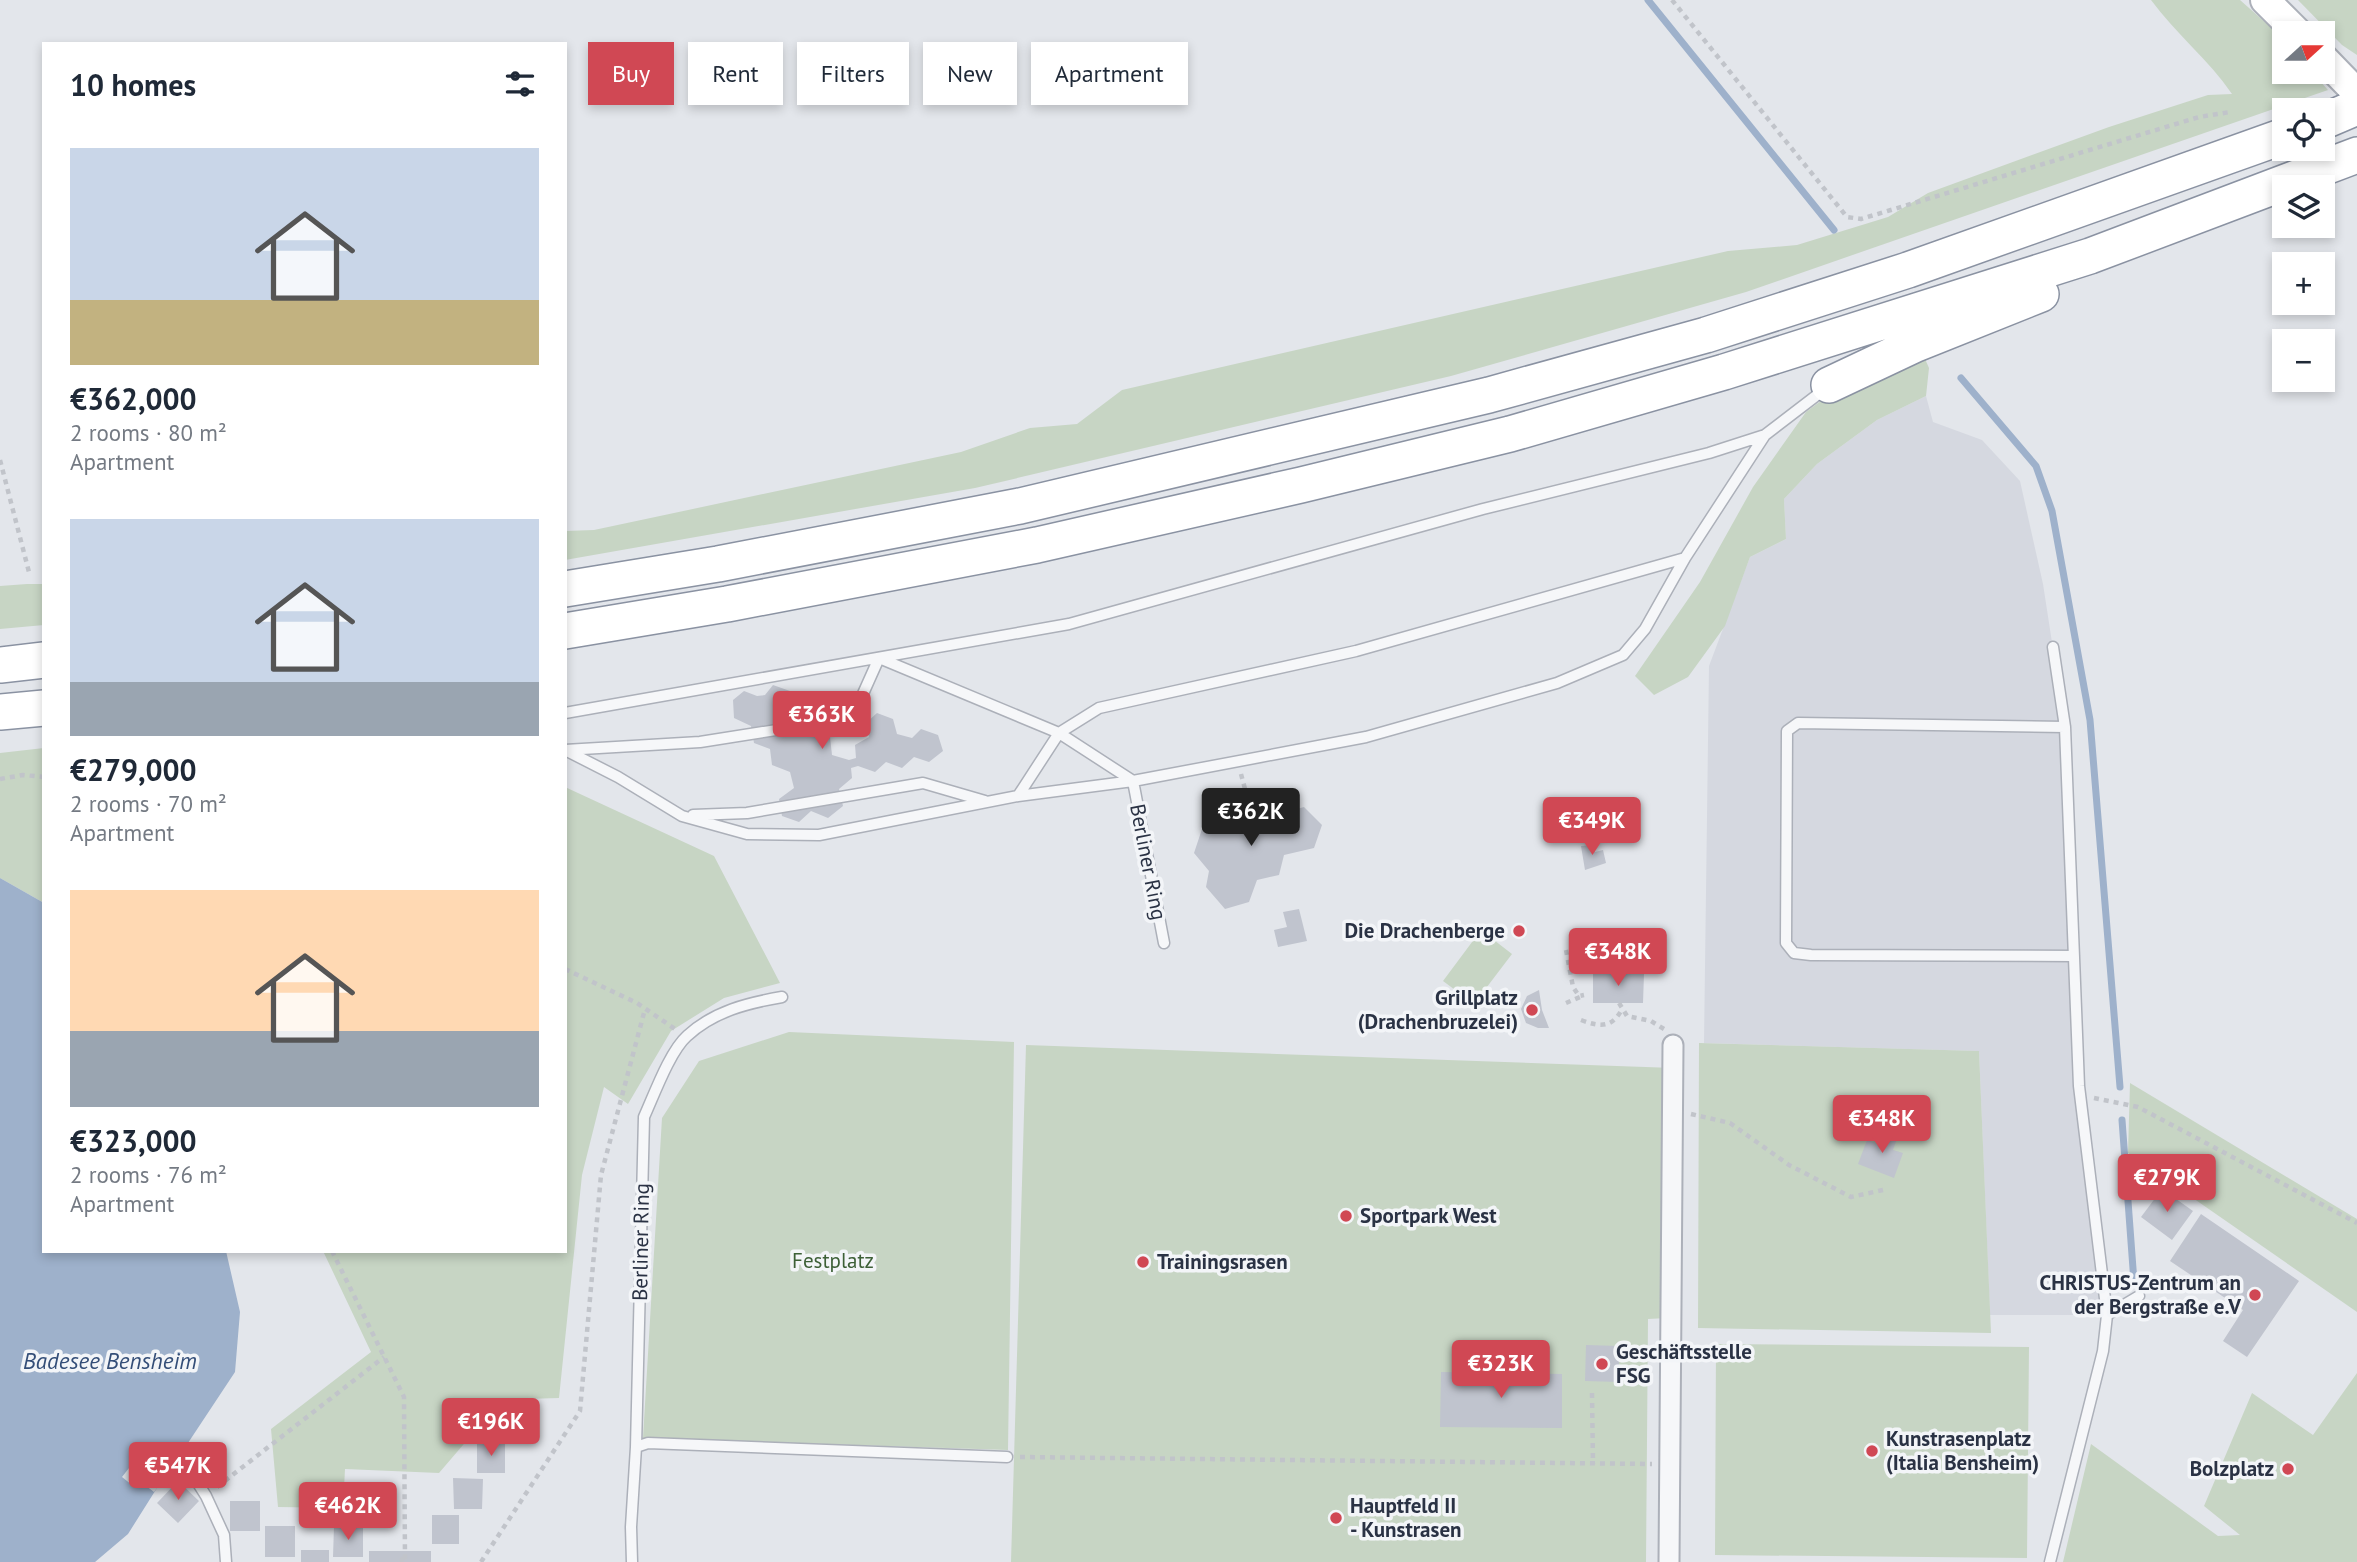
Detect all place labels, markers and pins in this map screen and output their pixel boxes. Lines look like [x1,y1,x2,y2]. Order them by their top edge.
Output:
pin: €363K [773,692,871,751]
pin: €362K [1202,788,1300,848]
pin: €349K [1543,798,1641,857]
place label: Die Drachenberge [1345,917,1505,944]
marker: Die Drachenberge [1511,923,1527,939]
pin: €348K [1569,928,1667,988]
place label: Grillplatz (Drachenbruzelei) [1358,984,1518,1035]
marker: Grillplatz (Drachenbruzelei) [1524,1002,1540,1018]
pin: €348K [1833,1096,1931,1155]
pin: €279K [2118,1154,2216,1214]
place label: Sportpark West [1360,1202,1497,1229]
marker: Sportpark West [1338,1208,1354,1224]
place label: Trainingsrasen [1157,1248,1288,1275]
marker: Trainingsrasen [1135,1254,1151,1270]
place label: CHRISTUS-Zentrum an der Bergstraße e.V [2040,1269,2241,1320]
marker: CHRISTUS-Zentrum an der Bergstraße e.V [2247,1287,2263,1303]
place label: Geschäftsstelle FSG [1616,1338,1752,1389]
pin: €323K [1452,1340,1550,1400]
marker: Geschäftsstelle FSG [1594,1356,1610,1372]
pin: €196K [442,1398,540,1458]
place label: Kunstrasenplatz (Italia Bensheim) [1886,1425,2039,1476]
pin: €547K [129,1442,227,1502]
marker: Kunstrasenplatz (Italia Bensheim) [1864,1443,1880,1459]
place label: Bolzplatz [2190,1455,2274,1482]
marker: Bolzplatz [2280,1461,2296,1477]
pin: €462K [299,1482,397,1542]
place label: Hauptfeld II - Kunstrasen [1350,1492,1462,1543]
marker: Hauptfeld II - Kunstrasen [1328,1510,1344,1526]

